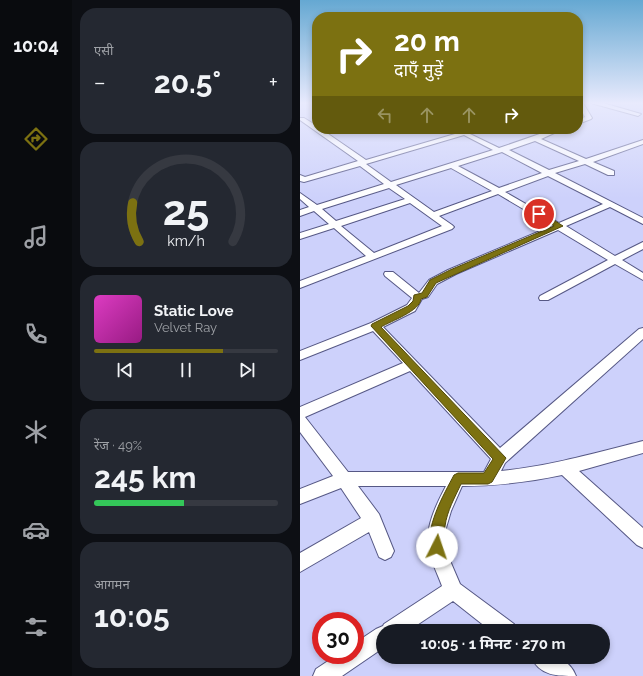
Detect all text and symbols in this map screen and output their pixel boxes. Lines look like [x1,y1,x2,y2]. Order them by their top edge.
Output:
text: 20 m [394,25,460,58]
icon: right [328,28,380,80]
text: 10:04 [13,35,59,56]
text: एसी [94,43,113,58]
text: दाएँ मुड़ें [394,59,443,80]
text: 20.5° [154,65,221,100]
text: − [94,69,106,95]
text: + [269,69,278,95]
icon: left [374,104,396,126]
icon: ahead [416,104,438,126]
icon: ahead [458,104,480,126]
icon: right [500,104,522,126]
icon: directions [22,125,50,153]
text: 25 [163,186,209,235]
pin [522,197,556,231]
icon: arrive [528,203,550,225]
icon: music [22,223,50,251]
text: km/h [167,233,205,249]
text: Static Love [154,302,233,320]
icon: phone [22,320,50,348]
text: Velvet Ray [154,320,217,335]
icon: previous [114,359,136,381]
icon: pause [175,359,197,381]
icon: next [236,359,258,381]
icon: climate [22,418,50,446]
text: रेंज · 49% [94,438,142,453]
text: 245 km [94,460,197,495]
icon: car [22,516,50,544]
position arrow [416,526,458,568]
text: आगमन [94,577,130,592]
text: 10:05 [94,599,170,634]
speed limit sign: 30 [312,612,364,664]
icon: filters [22,613,50,641]
text: 10:05 · 1 मिनट · 270 m [420,635,566,653]

